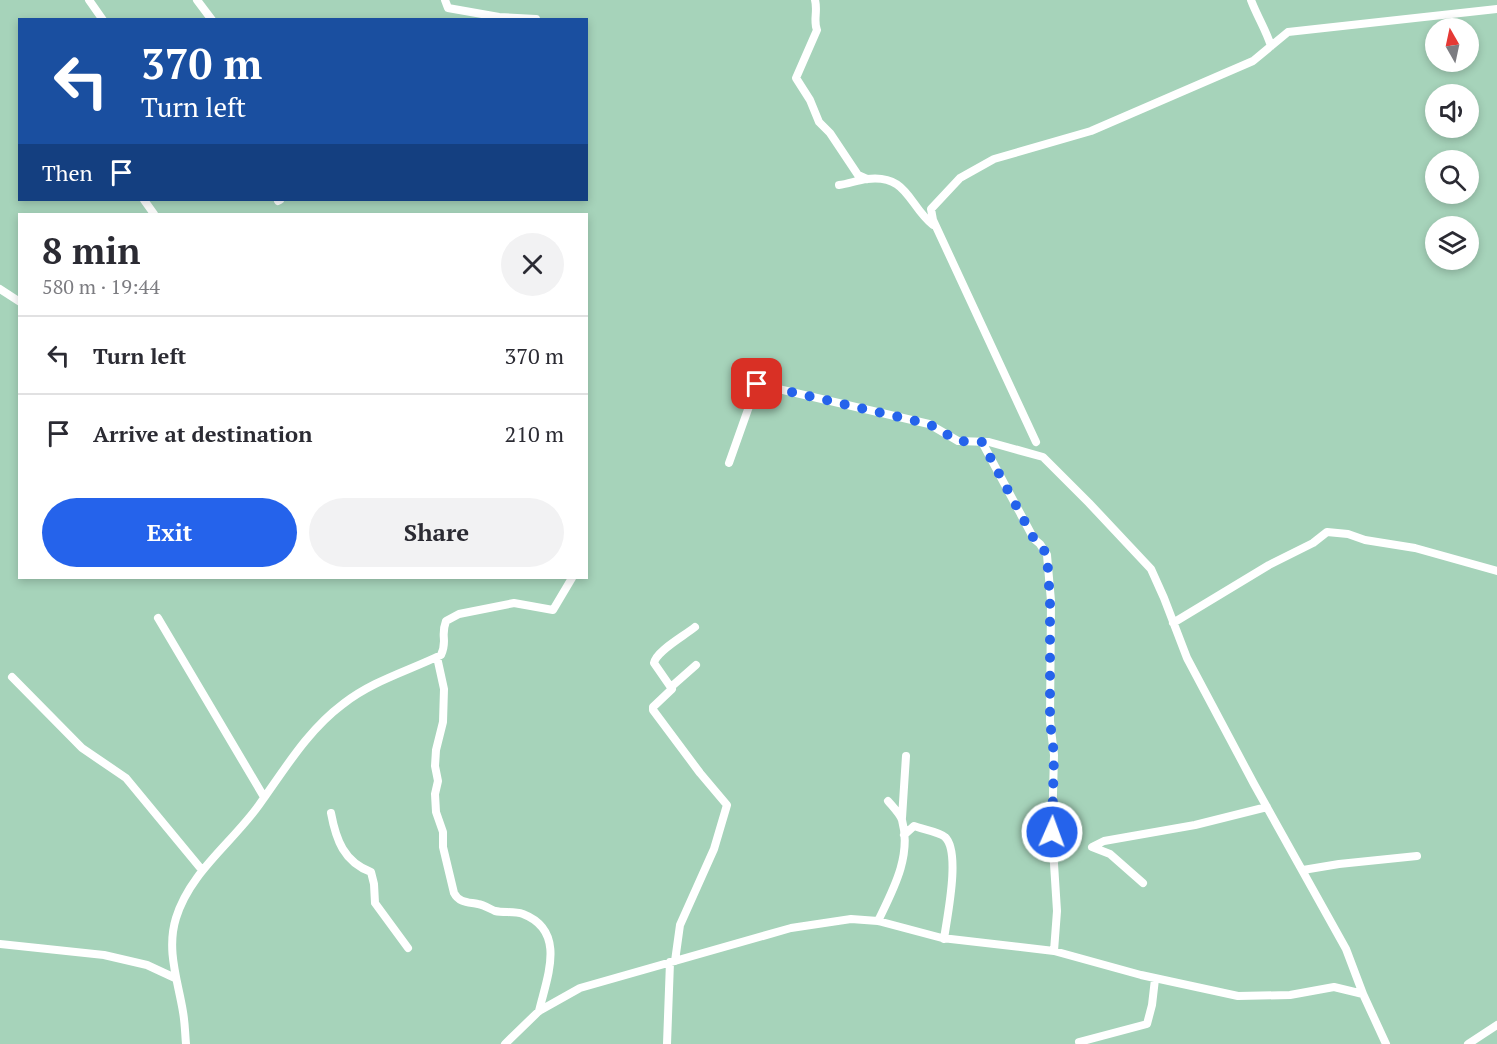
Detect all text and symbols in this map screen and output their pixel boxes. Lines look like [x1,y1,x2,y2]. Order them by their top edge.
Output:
north arrow [1425,18,1479,72]
map controls [1425,18,1479,270]
text: 370 m [141,35,262,91]
icon: left [42,42,120,120]
button: sound [1425,84,1479,138]
text: Turn left [141,89,246,125]
button: search [1425,150,1479,204]
icon: arrive [105,156,138,189]
text: Then [42,158,93,187]
button: layers [1425,216,1479,270]
text: 8 min [42,227,140,274]
button: close [501,233,564,296]
text: 580 m · 19:44 [42,273,160,300]
icon: left [42,339,75,372]
text: Turn left [93,341,186,370]
text: 370 m [504,341,564,370]
pin [731,358,782,409]
icon: arrive [740,367,773,400]
icon: arrive [42,417,75,450]
text: Arrive at destination [93,419,312,448]
text: 210 m [504,419,564,448]
button: Exit [42,498,297,567]
button: Share [309,498,564,567]
position arrow [1020,800,1084,864]

